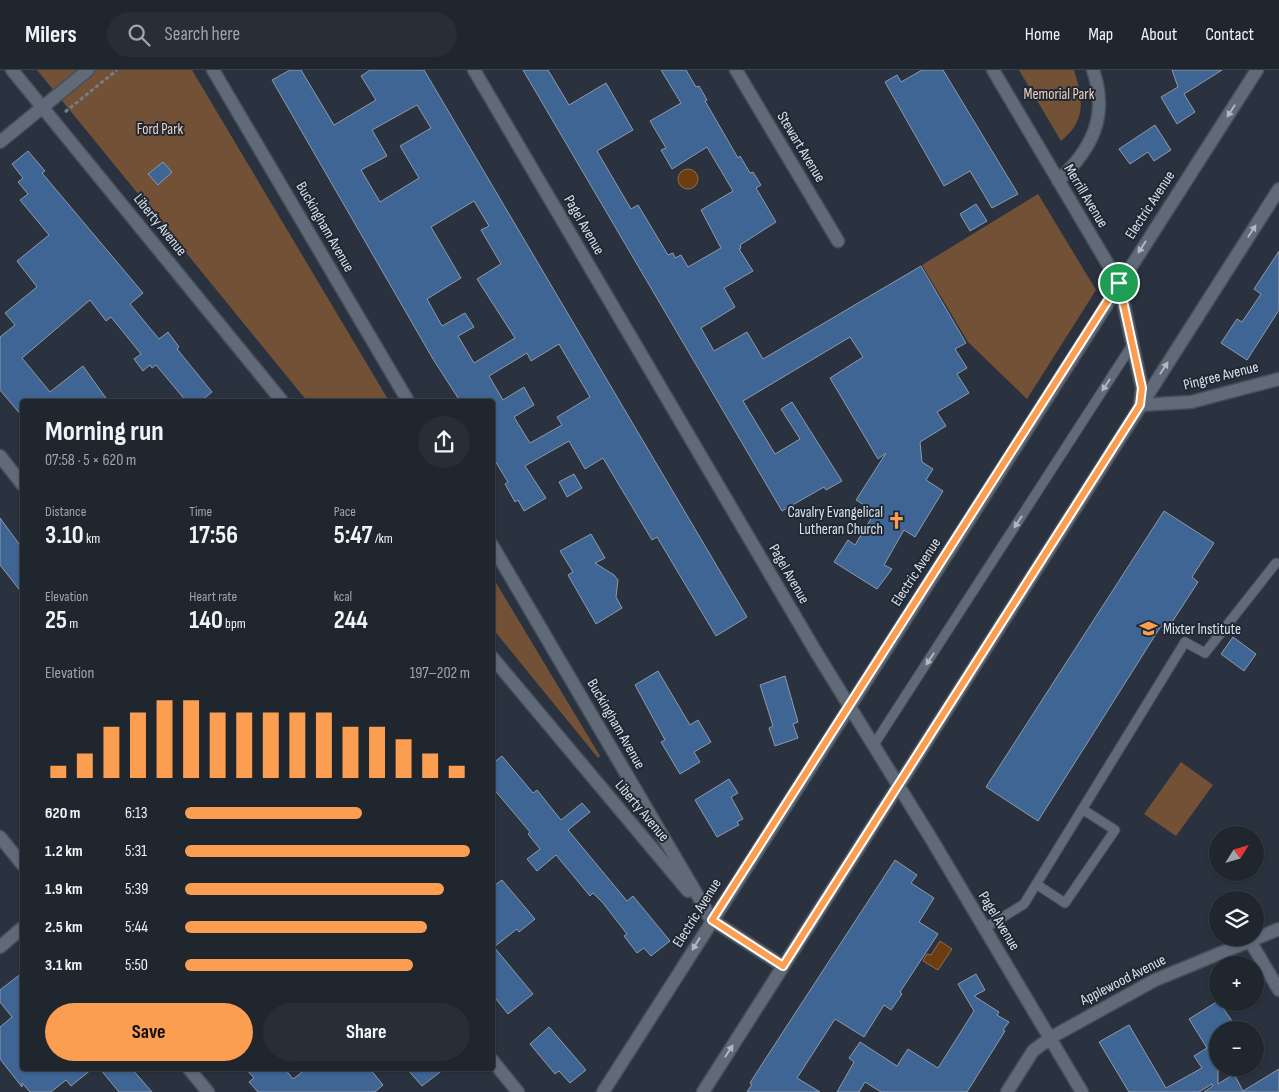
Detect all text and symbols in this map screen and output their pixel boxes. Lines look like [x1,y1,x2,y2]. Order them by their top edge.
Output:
search box [107,12,457,57]
text: Milers [25,20,77,49]
icon: search [125,21,153,49]
text: Search here [165,23,240,46]
text: Home [1025,24,1060,45]
text: Map [1088,24,1113,45]
text: About [1141,24,1177,45]
text: Contact [1205,24,1254,45]
park label: Memorial Park [1024,85,1095,104]
one-way arrow [1226,104,1235,118]
street label: Stewart Avenue [773,108,829,186]
park label: Ford Park [137,120,183,139]
street label: Merrill Avenue [1060,161,1112,231]
street label: Electric Avenue [1121,167,1179,243]
street label: Buckingham Avenue [292,179,358,275]
street label: Liberty Avenue [129,190,191,260]
street label: Pagel Avenue [559,192,609,258]
one-way arrow [1247,224,1257,237]
one-way arrow [1137,241,1147,254]
pin [1098,262,1140,304]
icon: arrive [1105,269,1133,297]
street label: Pingree Avenue [1181,358,1261,394]
one-way arrow [1160,361,1169,374]
one-way arrow [1101,379,1111,392]
text: Morning run [45,415,164,448]
button: share [418,416,470,468]
text: 07:58 · 5 × 620 m [45,451,136,470]
text: Distance [45,503,86,520]
text: Time [189,503,212,520]
text: Pace [334,503,356,520]
place label: Cavalry Evangelical Lutheran Church [787,503,883,539]
church icon: Cavalry Evangelical Lutheran Church [887,511,907,531]
one-way arrow [1013,515,1023,529]
text: 3.10 [45,520,84,551]
text: 17:56 [189,520,238,551]
text: 5:47 [334,520,372,551]
text: km [84,530,100,547]
text: /km [372,530,393,547]
street label: Electric Avenue [887,534,945,610]
street label: Pagel Avenue [764,541,814,607]
text: Elevation [45,588,88,605]
text: Heart rate [189,588,237,605]
text: kcal [334,588,352,605]
text: 25 [45,605,67,636]
text: 140 [189,605,223,636]
text: 244 [334,605,368,636]
text: m [67,615,78,632]
text: bpm [223,615,246,632]
school or university icon: Mixter Institute [1139,619,1159,639]
place label: Mixter Institute [1163,620,1241,639]
one-way arrow [925,652,934,665]
text: Elevation [45,664,94,683]
text: 197–202 m [410,664,470,683]
street label: Buckingham Avenue [583,676,649,772]
street label: Liberty Avenue [611,776,673,846]
text: 620 m [45,804,80,823]
text: 6:13 [125,804,147,823]
north arrow [1209,826,1264,881]
map controls [1209,826,1264,1076]
text: 1.2 km [45,842,83,861]
text: 5:31 [125,842,147,861]
street label: Electric Avenue [668,875,726,951]
text: 1.9 km [45,880,83,899]
text: 5:39 [125,880,148,899]
street label: Pagel Avenue [974,888,1024,954]
button: layers [1209,891,1264,946]
text: 2.5 km [45,918,83,937]
text: 5:44 [125,918,148,937]
one-way arrow [692,938,701,951]
street label: Applewood Avenue [1076,950,1169,1010]
text: 3.1 km [45,956,82,975]
text: 5:50 [125,956,148,975]
button: + [1209,956,1264,1011]
button: Save [45,1003,253,1061]
button: Share [263,1003,470,1061]
button: − [1209,1021,1264,1076]
one-way arrow [725,1044,734,1058]

